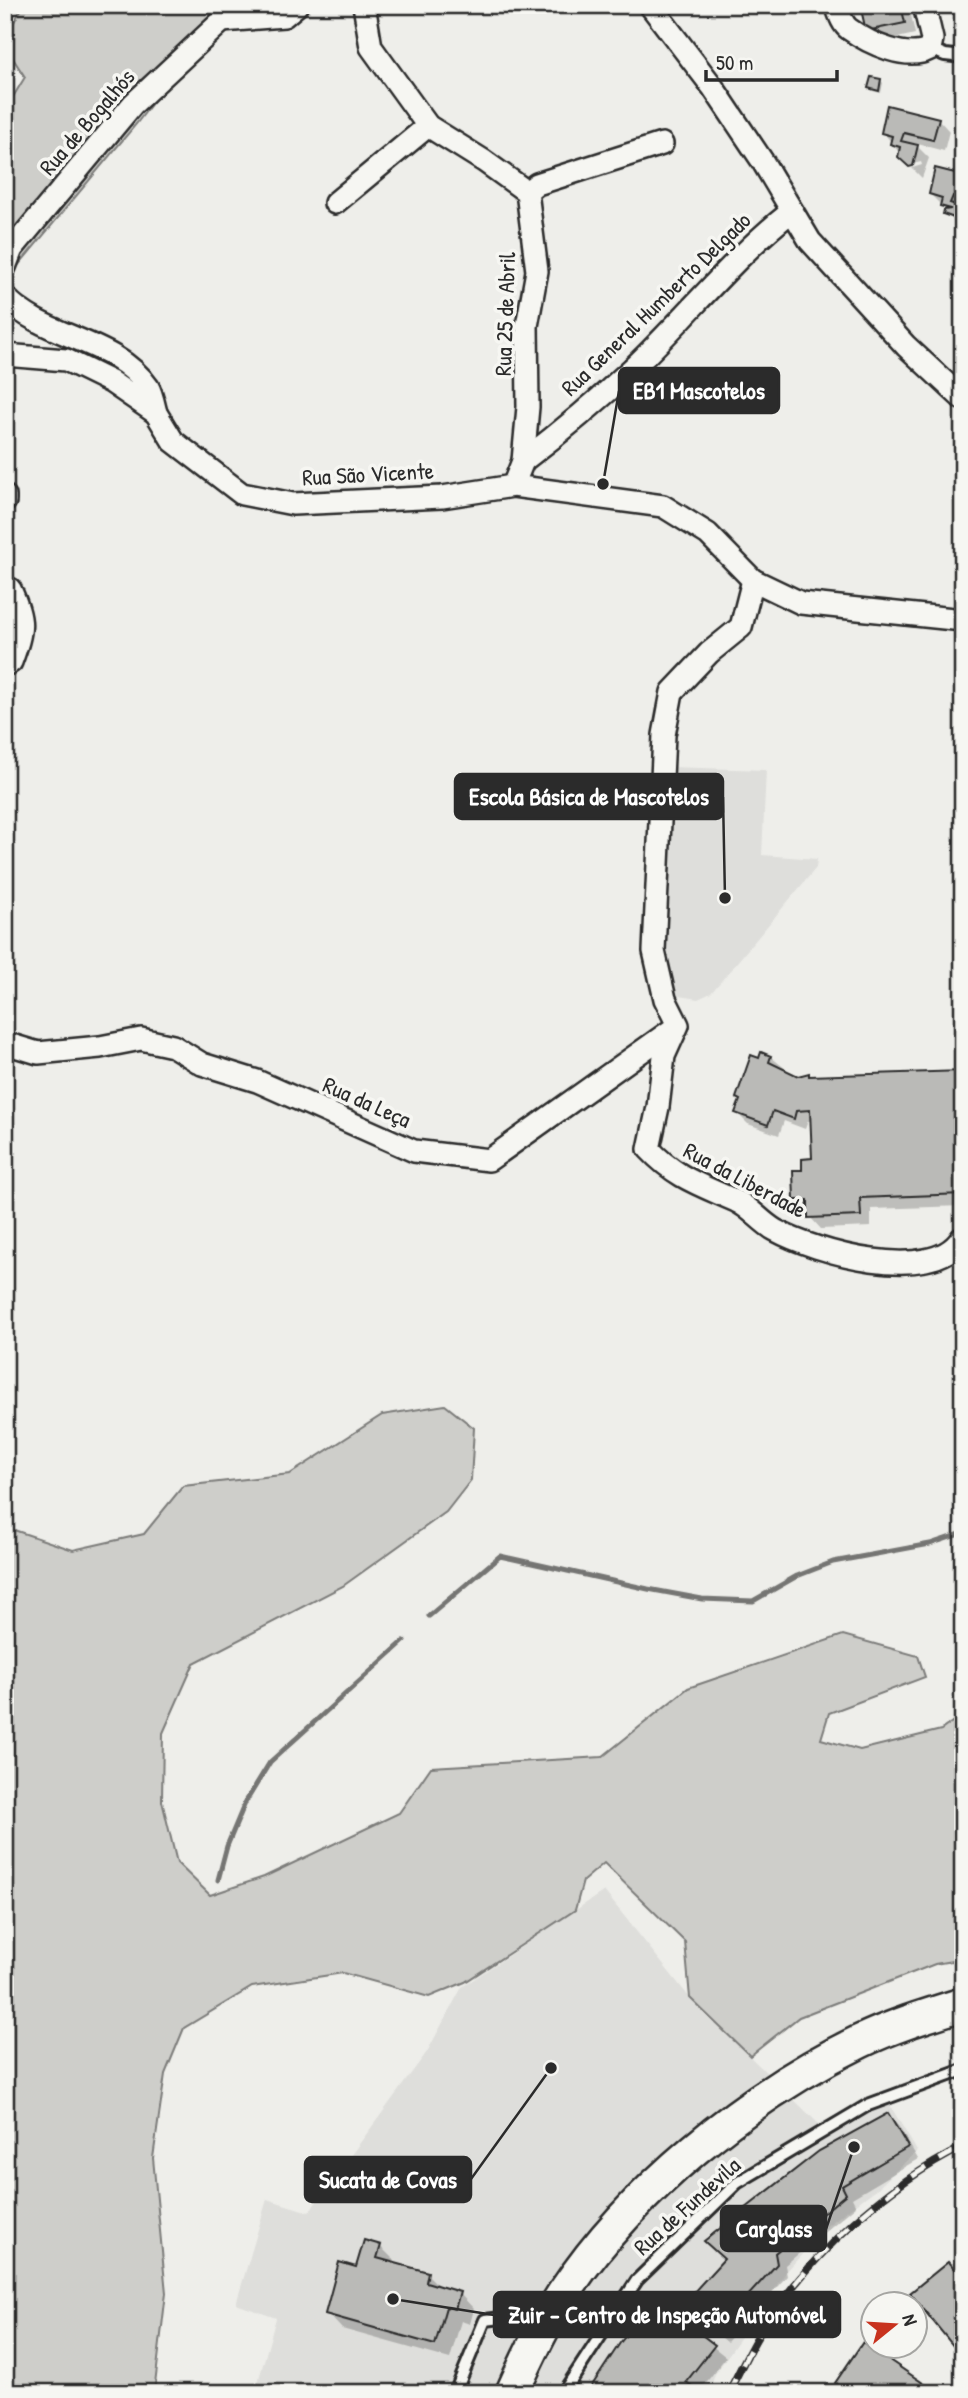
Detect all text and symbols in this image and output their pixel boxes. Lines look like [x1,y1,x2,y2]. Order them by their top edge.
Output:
scale bar [706,38,837,82]
text: 50 m [716,48,753,77]
street label: Rua de Bogalhós [32,62,142,181]
street label: Rua General Humberto Delgado [554,205,757,402]
street label: Rua 25 de Abril [487,251,522,376]
callout: EB1 Mascotelos [619,368,779,413]
text: EB1 Mascotelos [633,374,765,406]
street label: Rua São Vicente [301,455,435,492]
callout: Escola Básica de Mascotelos [455,774,723,819]
text: Escola Básica de Mascotelos [469,780,709,812]
street label: Rua da Leça [318,1068,416,1135]
street label: Rua da Liberdade [679,1134,812,1225]
street label: Rua de Fundevila [627,2150,747,2262]
callout: Sucata de Covas [305,2157,471,2202]
text: Sucata de Covas [319,2163,457,2195]
callout: Carglass [721,2206,826,2251]
text: Carglass [736,2212,812,2245]
north arrow [860,2290,930,2360]
callout: Zuir - Centro de Inspeção Automóvel [494,2292,840,2337]
text: Zuir - Centro de Inspeção Automóvel [508,2298,827,2331]
text: N [896,2311,924,2329]

